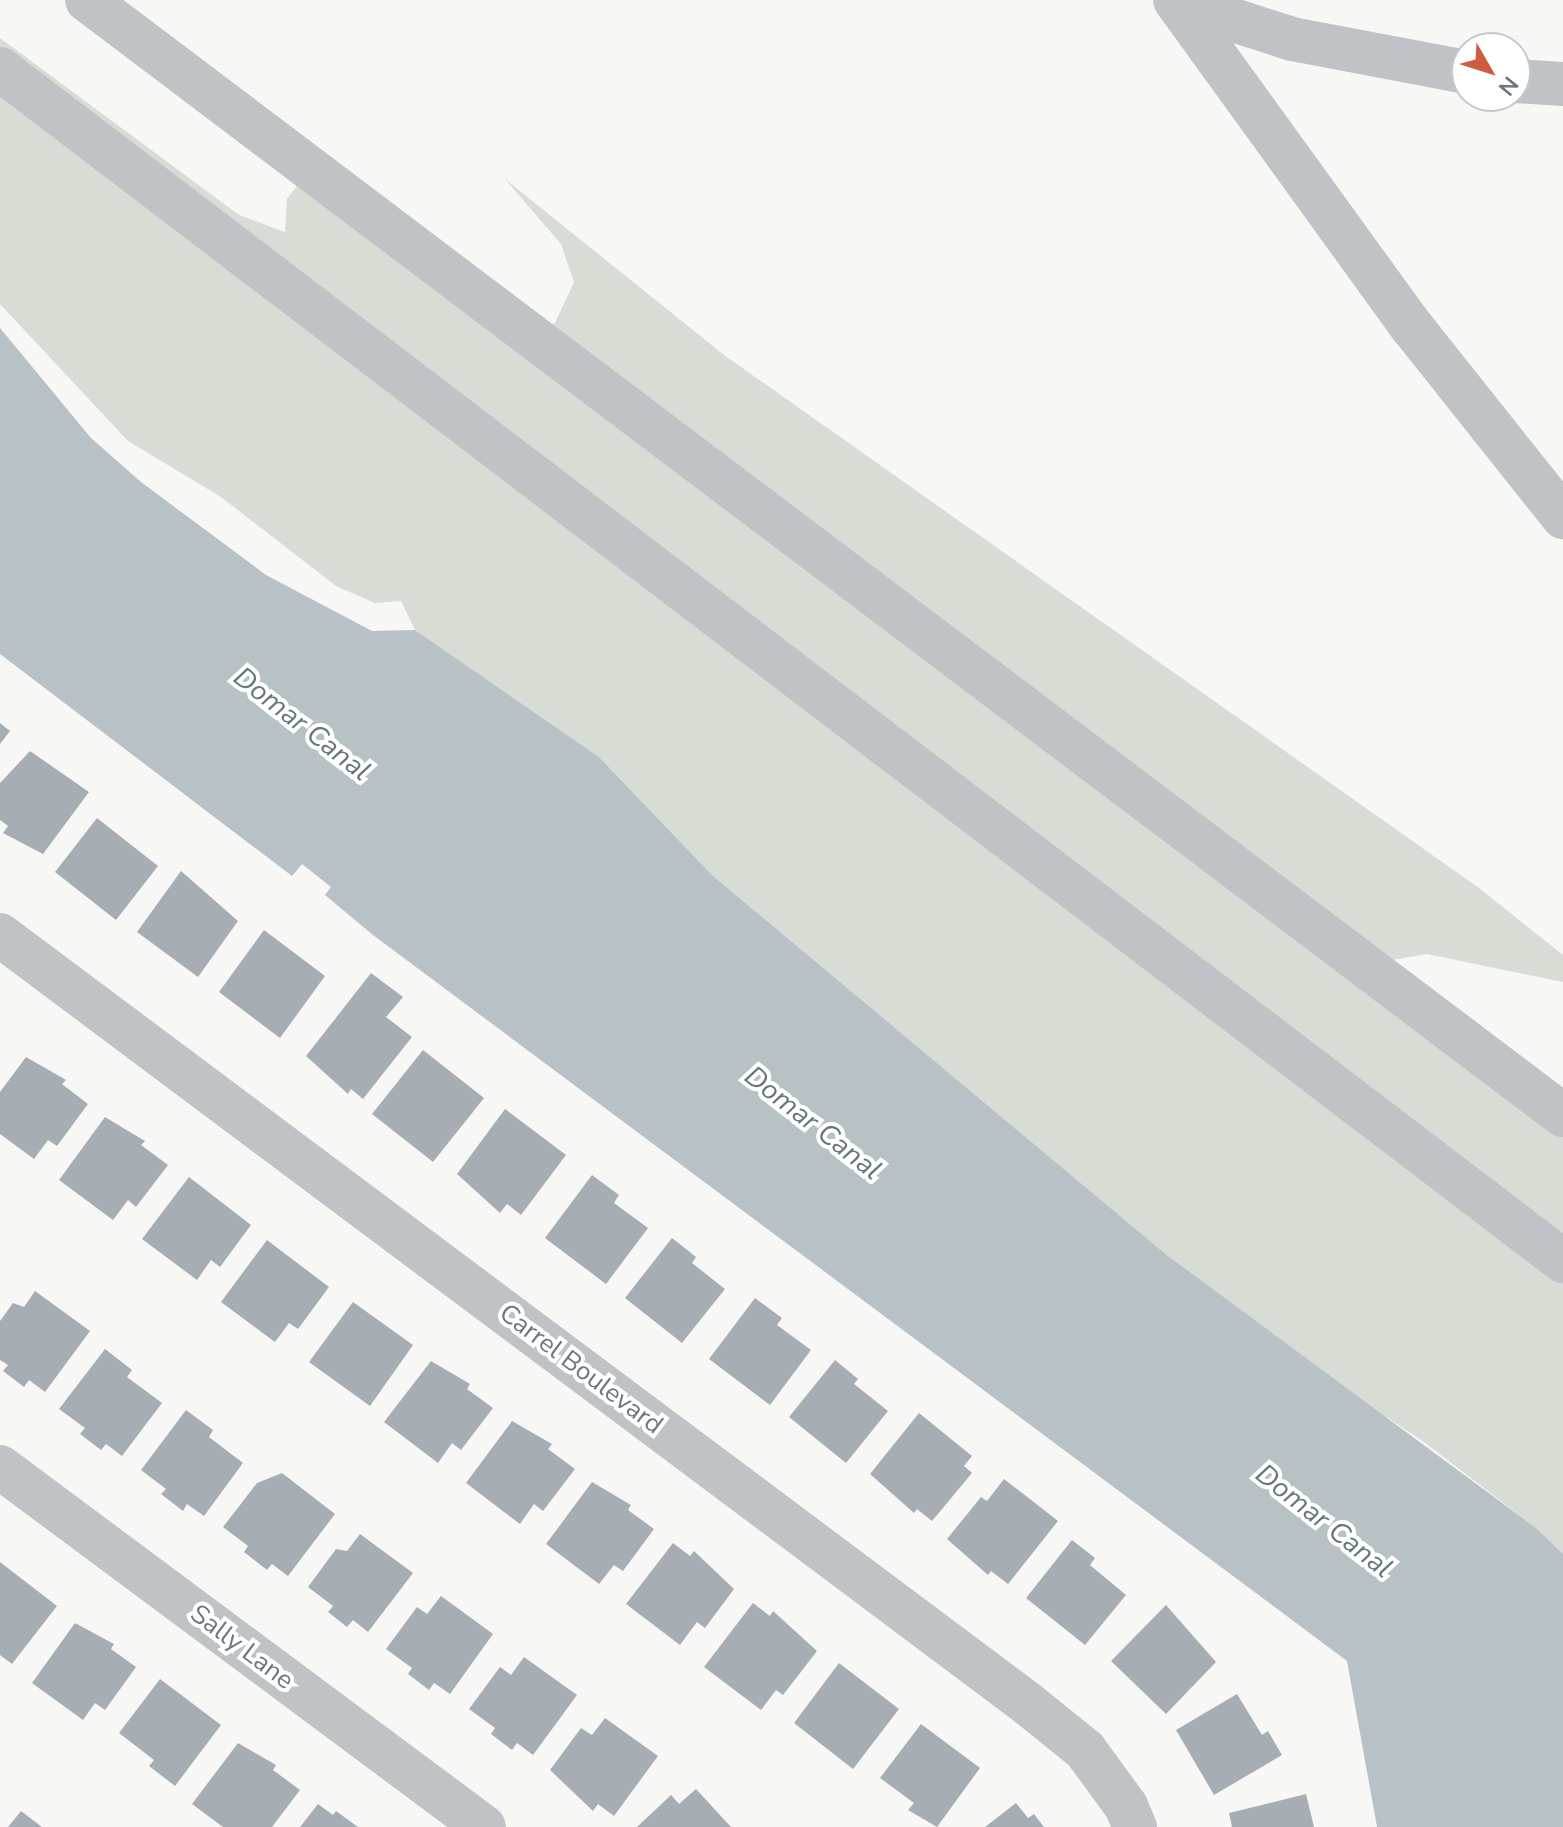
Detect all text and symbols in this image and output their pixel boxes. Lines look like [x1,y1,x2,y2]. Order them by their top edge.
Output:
north arrow [1451,32,1531,112]
text: N [1491,70,1525,102]
water label: Domar Canal [227,660,377,788]
water label: Domar Canal [738,1059,888,1187]
street label: Carrel Boulevard [493,1297,669,1441]
water label: Domar Canal [1249,1457,1399,1585]
street label: Sally Lane [184,1598,300,1696]

